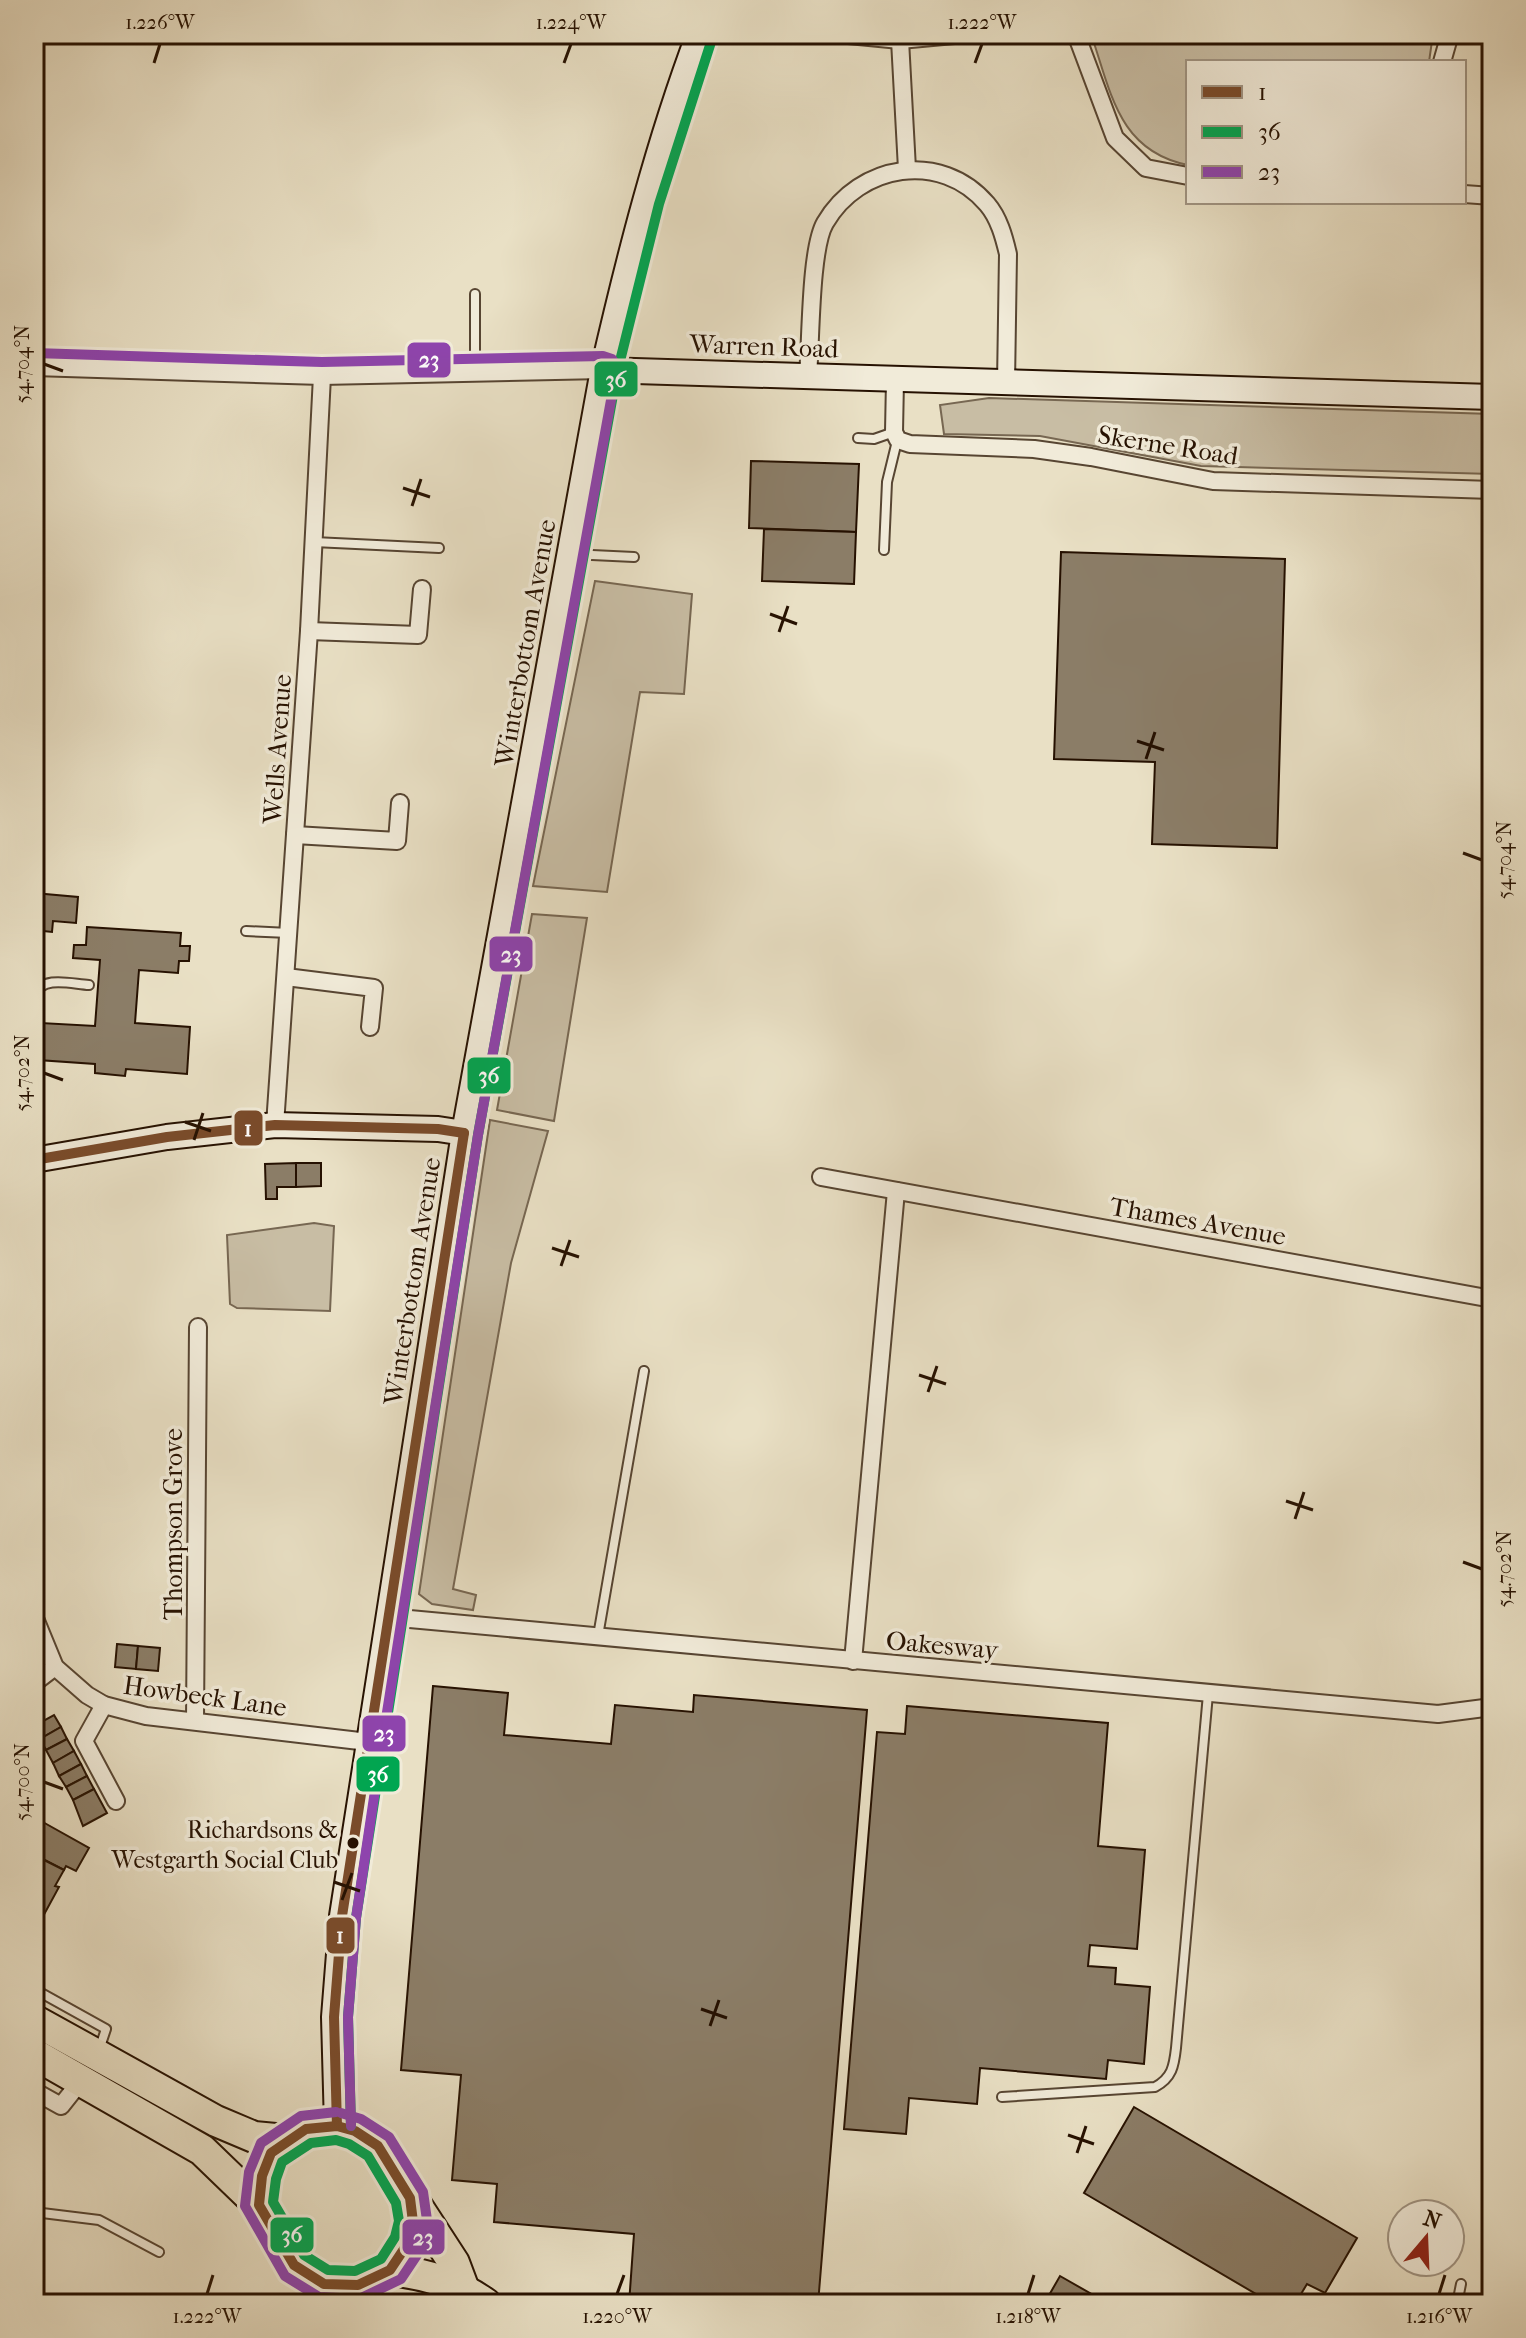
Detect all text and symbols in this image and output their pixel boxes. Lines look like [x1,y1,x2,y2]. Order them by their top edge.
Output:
text: 1.226°W [125,11,196,34]
text: 1.224°W [536,11,608,34]
text: 1.222°W [948,11,1018,34]
legend [1186,60,1466,204]
text: 1 [1258,78,1267,106]
text: 36 [1258,118,1282,146]
text: 23 [1258,158,1280,186]
text: 54.704°N [11,325,34,403]
street label: Warren Road [688,328,840,365]
line badge: 23 [406,341,452,379]
text: 23 [419,347,439,373]
line badge: 36 [593,360,639,398]
text: 36 [606,367,628,393]
street label: Skerne Road [1096,419,1241,472]
street label: Winterbottom Avenue [488,517,563,770]
street label: Wells Avenue [257,673,298,826]
text: 54.704°N [1493,821,1516,899]
line badge: 23 [488,935,534,973]
text: 23 [501,942,521,968]
text: 54.702°N [11,1034,34,1112]
line badge: 36 [466,1056,512,1095]
text: 36 [479,1063,501,1089]
line badge: 1 [233,1109,264,1147]
text: 1 [244,1116,252,1142]
street label: Winterbottom Avenue [377,1155,447,1408]
street label: Thames Avenue [1108,1191,1288,1252]
street label: Thompson Grove [158,1428,189,1620]
text: 54.702°N [1493,1530,1516,1608]
street label: Oakesway [885,1625,1001,1666]
street label: Howbeck Lane [121,1670,289,1723]
line badge: 23 [361,1714,407,1753]
text: 23 [374,1721,394,1747]
text: 54.700°N [11,1743,34,1821]
line badge: 36 [355,1755,401,1793]
text: 36 [368,1762,390,1788]
place label: Richardsons & Westgarth Social Club [110,1816,338,1874]
marker: Richardsons & Westgarth Social Club [345,1835,361,1851]
line badge: 1 [325,1916,356,1955]
text: 1 [336,1923,344,1949]
north arrow [1386,2198,1466,2278]
text: N [1420,2205,1445,2235]
line badge: 36 [269,2216,315,2254]
line badge: 23 [401,2218,446,2256]
text: 36 [282,2222,304,2248]
text: 23 [413,2225,433,2251]
text: 1.222°W [173,2305,243,2328]
text: 1.220°W [582,2305,653,2328]
text: 1.218°W [995,2305,1062,2328]
text: 1.216°W [1406,2305,1473,2328]

